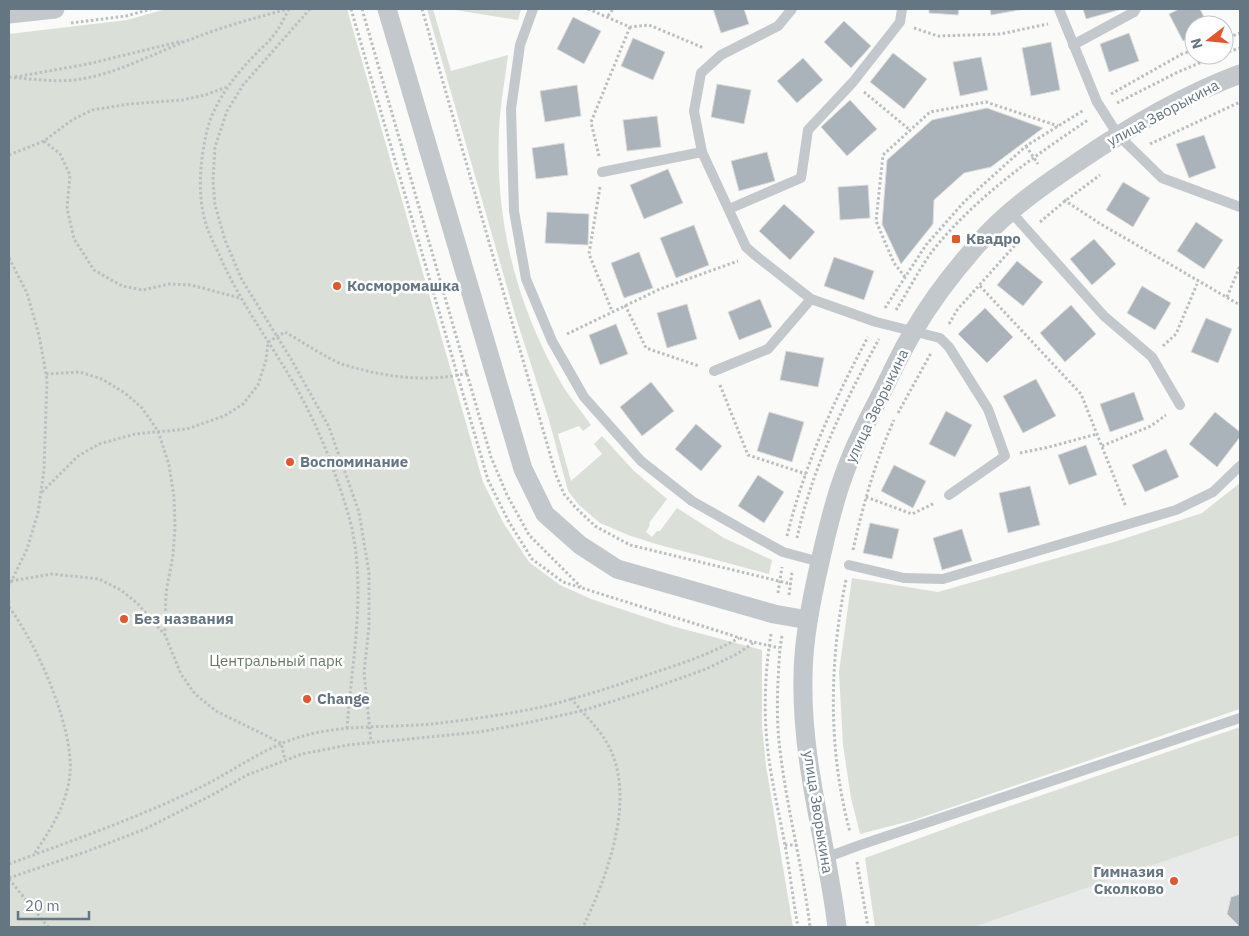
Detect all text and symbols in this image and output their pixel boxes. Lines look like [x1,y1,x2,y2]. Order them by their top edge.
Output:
north arrow [1184,15,1234,65]
text: N [1186,36,1207,51]
street label: улица Зворыкина [1103,75,1222,150]
place label: Квадро [966,229,1021,248]
marker: Квадро [950,233,962,245]
place label: Косморомашка [347,276,460,295]
marker: Косморомашка [331,280,343,292]
street label: улица Зворыкина [841,346,912,466]
place label: Воспоминание [300,452,408,471]
marker: Воспоминание [284,456,296,468]
place label: Без названия [134,609,234,628]
marker: Без названия [118,613,130,625]
park label: Центральный парк [209,651,343,670]
place label: Change [317,689,370,708]
marker: Change [301,693,313,705]
street label: улица Зворыкина [799,749,838,875]
place label: Гимназия Сколково [1093,862,1164,898]
marker: Гимназия Сколково [1168,875,1180,887]
scale bar [18,888,89,920]
text: 20 m [25,896,60,915]

